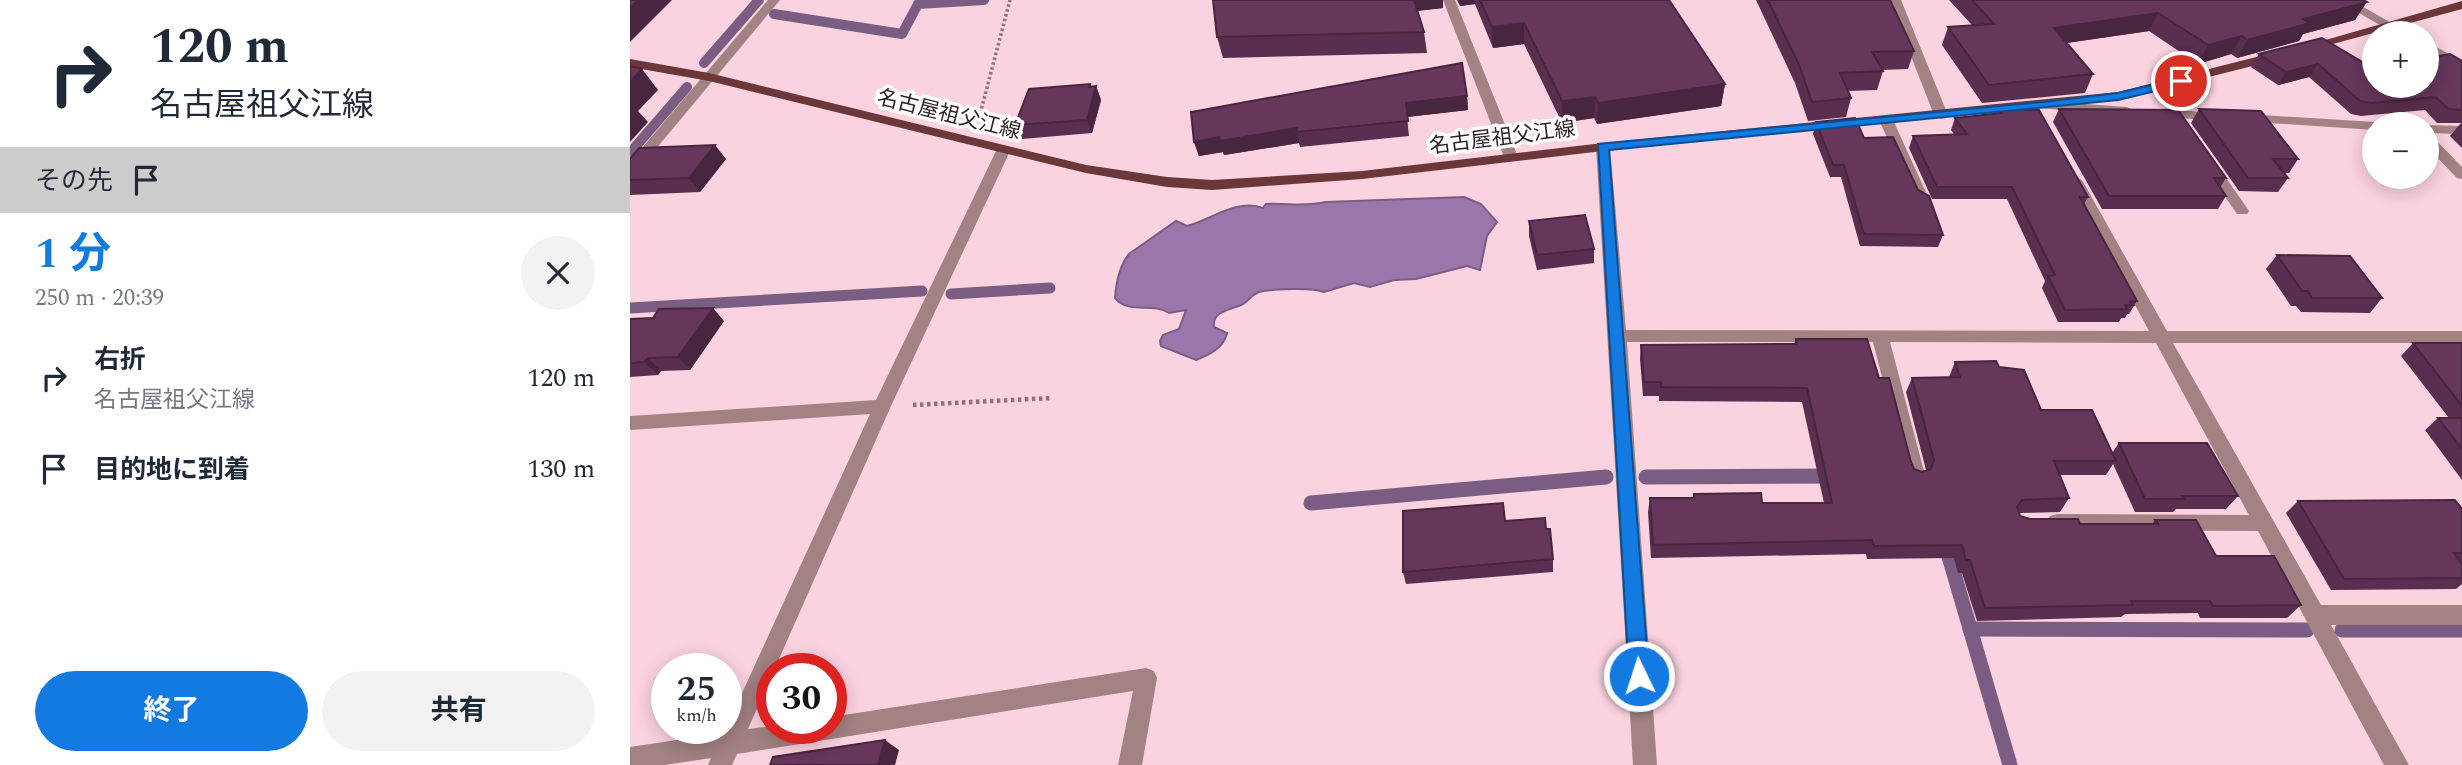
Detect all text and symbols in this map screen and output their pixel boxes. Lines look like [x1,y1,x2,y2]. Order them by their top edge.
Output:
text: 120 m [150,10,289,85]
map controls [2362,21,2439,189]
button: + [2362,21,2439,98]
icon: right [35,28,126,119]
pin [2151,51,2211,111]
icon: arrive [2162,62,2200,100]
text: 名古屋祖父江線 [150,81,374,130]
street label: 名古屋祖父江線 [874,82,1024,148]
button: − [2362,112,2439,189]
street label: 名古屋祖父江線 [1427,113,1577,163]
text: その先 [35,161,113,201]
icon: arrive [127,161,165,199]
text: 1 分 [35,223,111,286]
button: close [521,236,595,310]
text: 250 m · 20:39 [35,281,164,316]
text: 右折 [94,340,146,380]
text: 120 m [527,358,595,398]
icon: right [35,359,73,397]
text: 名古屋祖父江線 [94,383,255,418]
text: 130 m [527,449,595,489]
icon: arrive [35,450,73,488]
text: 目的地に到着 [94,450,250,490]
position arrow [1602,639,1676,713]
speed limit sign: 30 [756,653,847,744]
text: 25 [677,663,716,716]
button: 終了 [35,671,308,751]
button: 共有 [322,671,595,751]
text: km/h [676,702,717,729]

